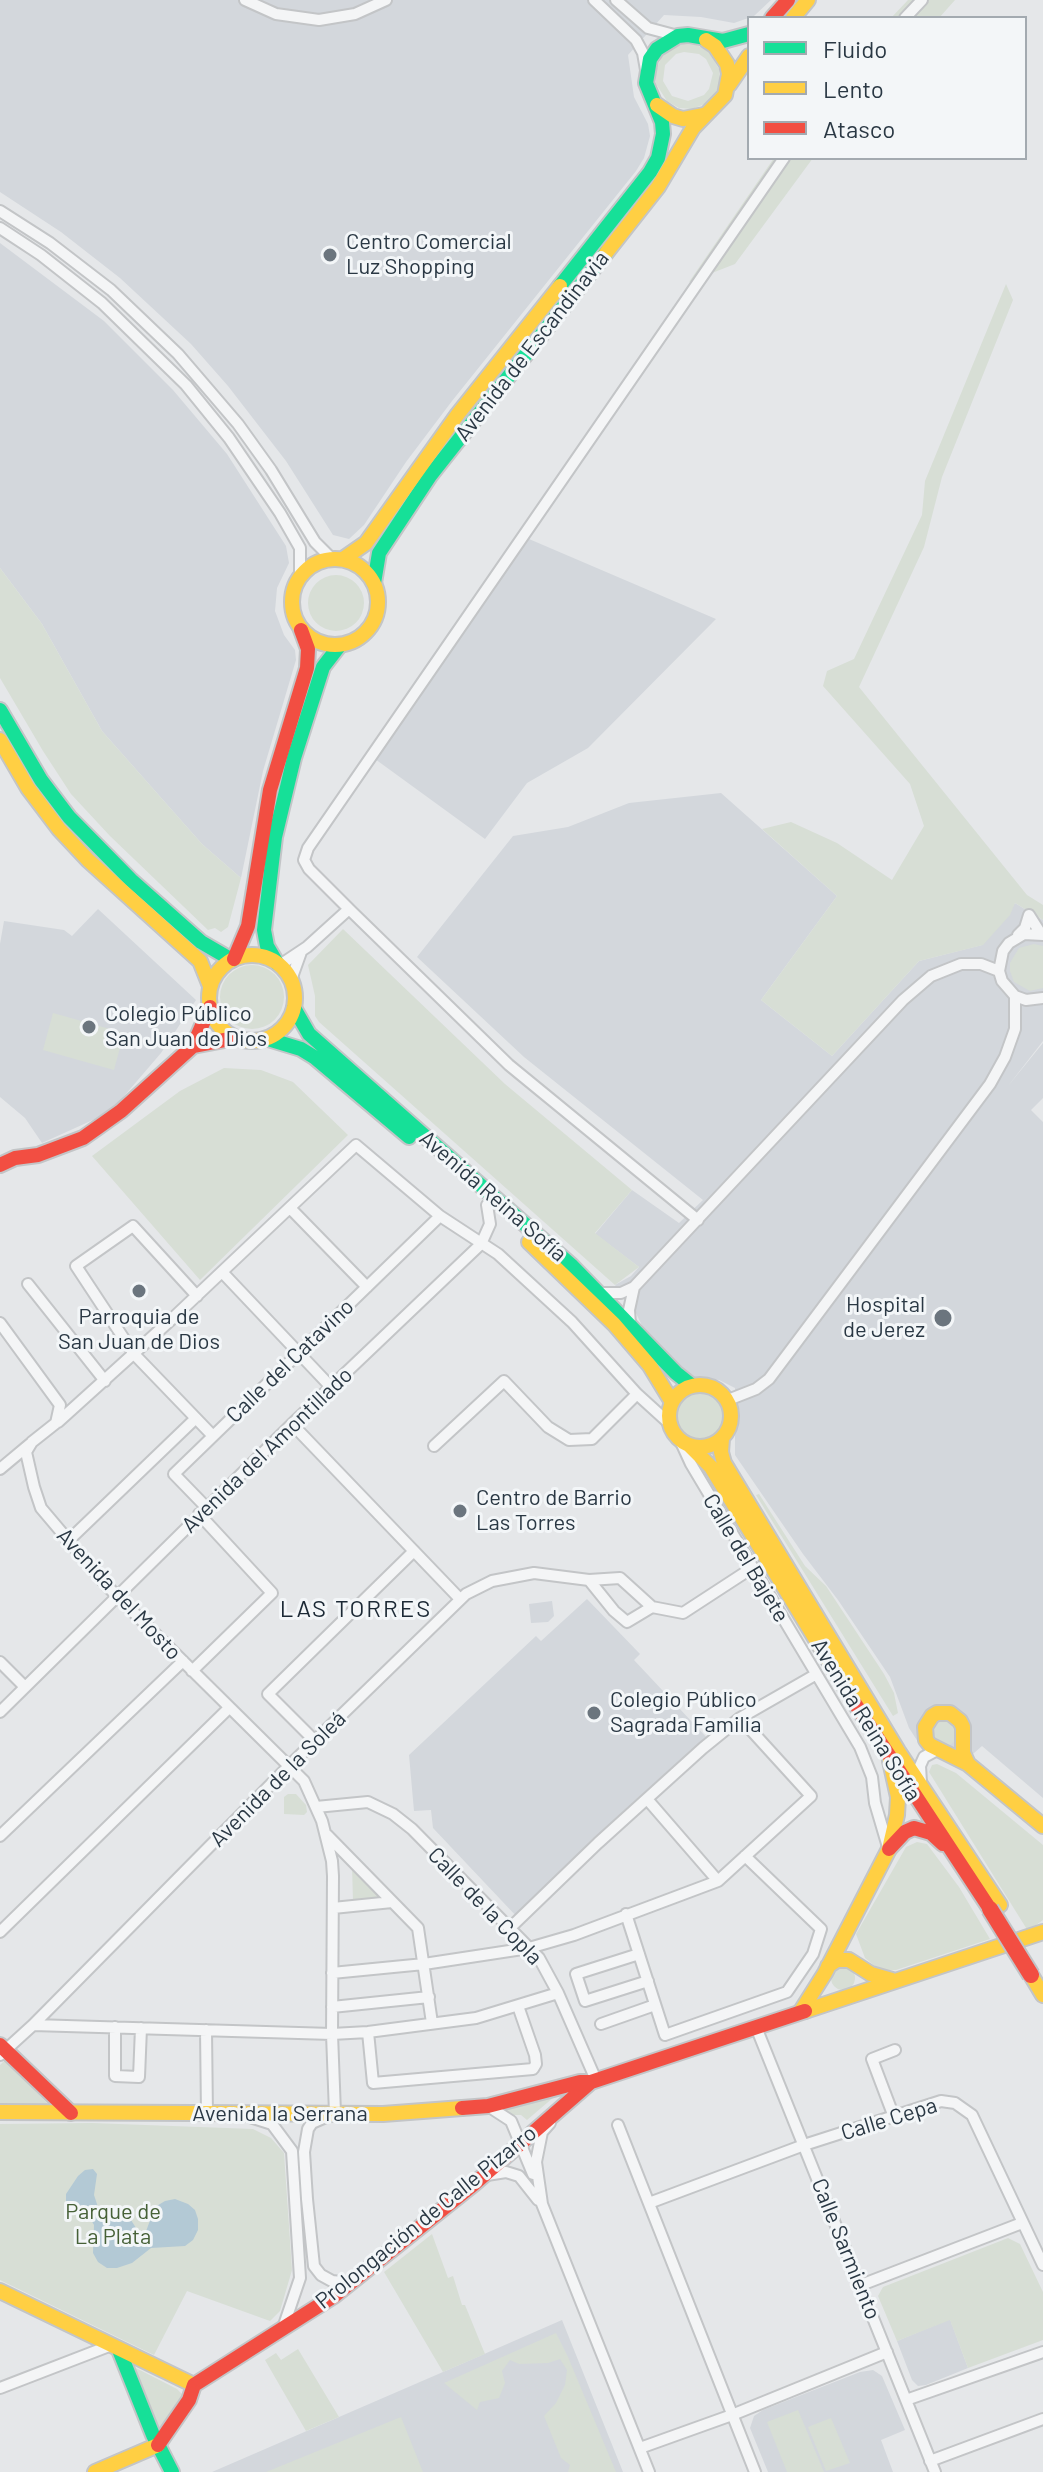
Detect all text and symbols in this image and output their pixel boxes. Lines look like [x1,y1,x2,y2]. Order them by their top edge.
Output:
legend [747,16,1027,160]
text: Fluido [823,34,887,63]
text: Lento [823,74,884,103]
text: Atasco [823,114,895,143]
place label: Centro Comercial Luz Shopping [346,229,512,280]
marker: Centro Comercial Luz Shopping [321,246,339,264]
street label: Avenida de Escandinavia [450,246,614,446]
place label: Colegio Público San Juan de Dios [105,1001,267,1052]
marker: Colegio Público San Juan de Dios [80,1018,98,1036]
street label: Avenida Reina Sofía [414,1125,572,1267]
marker: Parroquia de San Juan de Dios [130,1282,148,1300]
place label: Hospital de Jerez [843,1292,925,1344]
street label: Calle del Catavino [221,1293,359,1429]
place label: Parroquia de San Juan de Dios [58,1304,220,1356]
marker: Hospital de Jerez [932,1307,954,1329]
street label: Avenida del Amontillado [176,1362,358,1538]
place label: Centro de Barrio Las Torres [476,1485,632,1536]
street label: Calle del Bajete [697,1489,795,1627]
marker: Centro de Barrio Las Torres [451,1502,469,1520]
street label: Avenida del Mosto [51,1523,187,1665]
district label: LAS TORRES [280,1595,432,1623]
street label: Avenida Reina Sofía [805,1634,927,1806]
place label: Colegio Público Sagrada Familia [610,1687,761,1738]
marker: Colegio Público Sagrada Familia [585,1704,603,1722]
street label: Avenida de la Soleá [205,1706,351,1852]
street label: Calle de la Copla [422,1842,548,1970]
street label: Calle Cepa [838,2092,940,2146]
street label: Avenida la Serrana [192,2101,368,2127]
street label: Prolongación de Calle Pizarro [310,2120,542,2314]
street label: Calle Sarmiento [806,2175,886,2323]
park label: Parque de La Plata [65,2199,161,2250]

